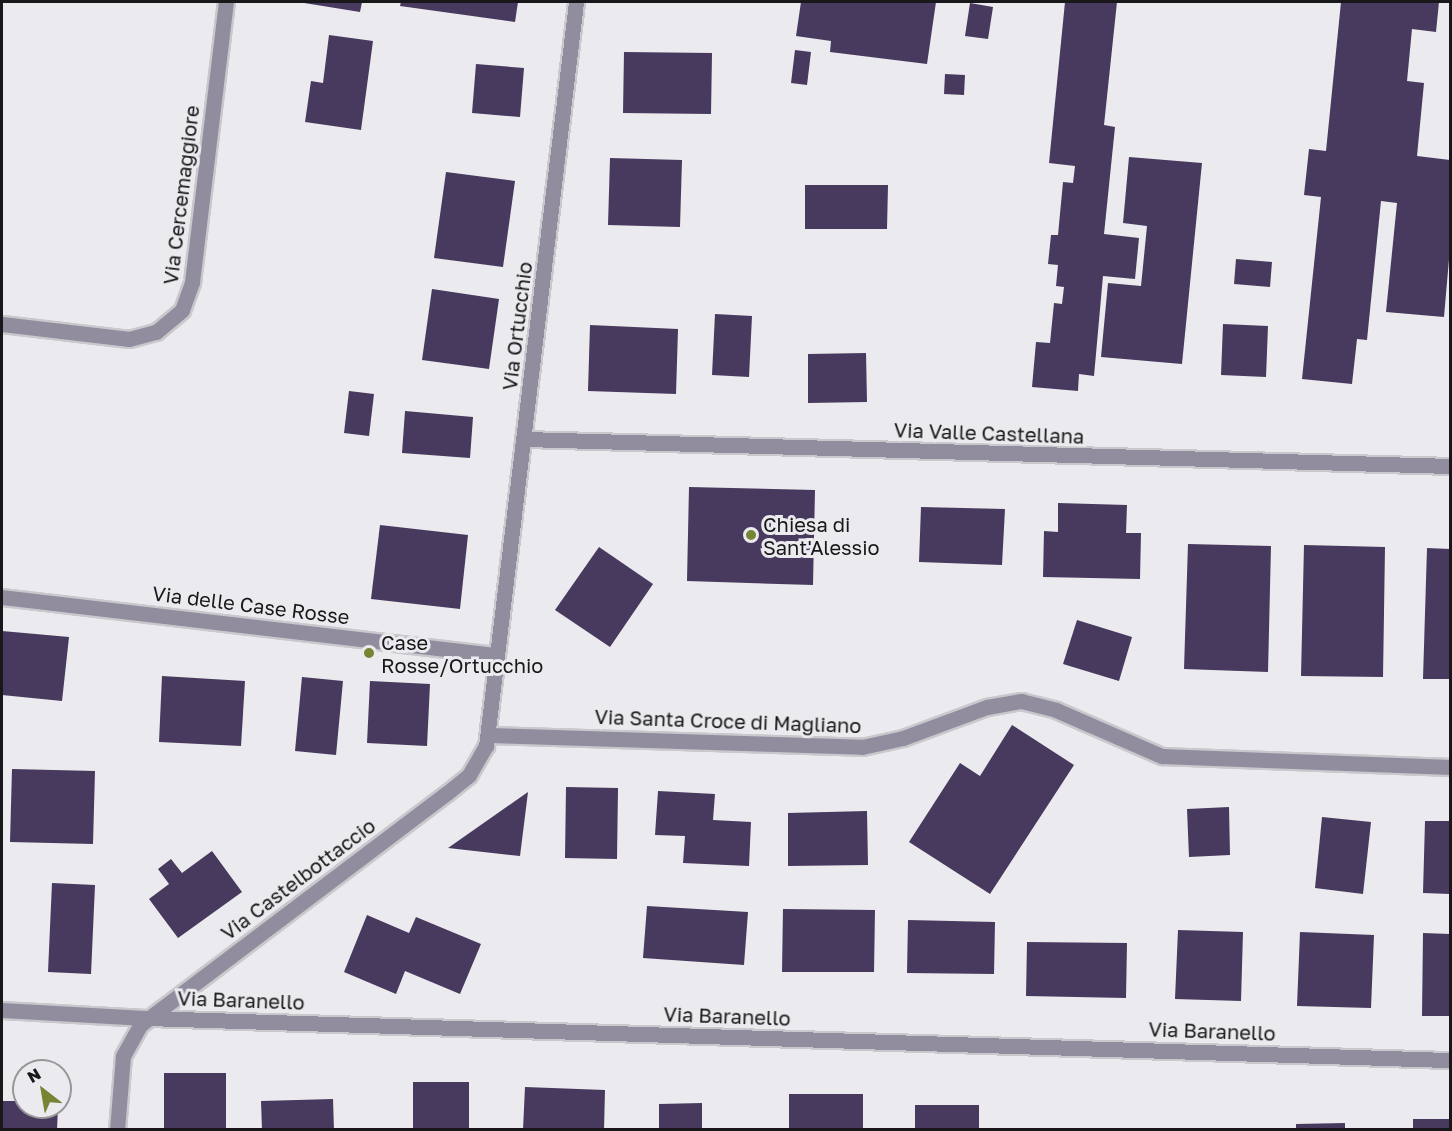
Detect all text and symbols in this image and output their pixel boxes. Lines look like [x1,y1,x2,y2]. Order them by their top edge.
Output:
street label: Via Cercemaggiore [158,104,204,286]
street label: Via Ortucchio [497,260,537,392]
street label: Via Valle Castellana [893,418,1085,448]
place label: Chiesa di Sant'Alessio [763,512,880,559]
marker: Chiesa di Sant'Alessio [744,528,758,542]
street label: Via delle Case Rosse [151,581,351,629]
place label: Case Rosse/Ortucchio [381,630,543,677]
marker: Case Rosse/Ortucchio [362,646,376,660]
street label: Via Santa Croce di Magliano [594,704,862,738]
street label: Via Castelbottaccio [216,813,380,945]
street label: Via Baranello [177,986,305,1014]
street label: Via Baranello [663,1002,791,1030]
street label: Via Baranello [1148,1017,1276,1045]
north arrow [12,1059,72,1119]
text: N [23,1064,44,1087]

